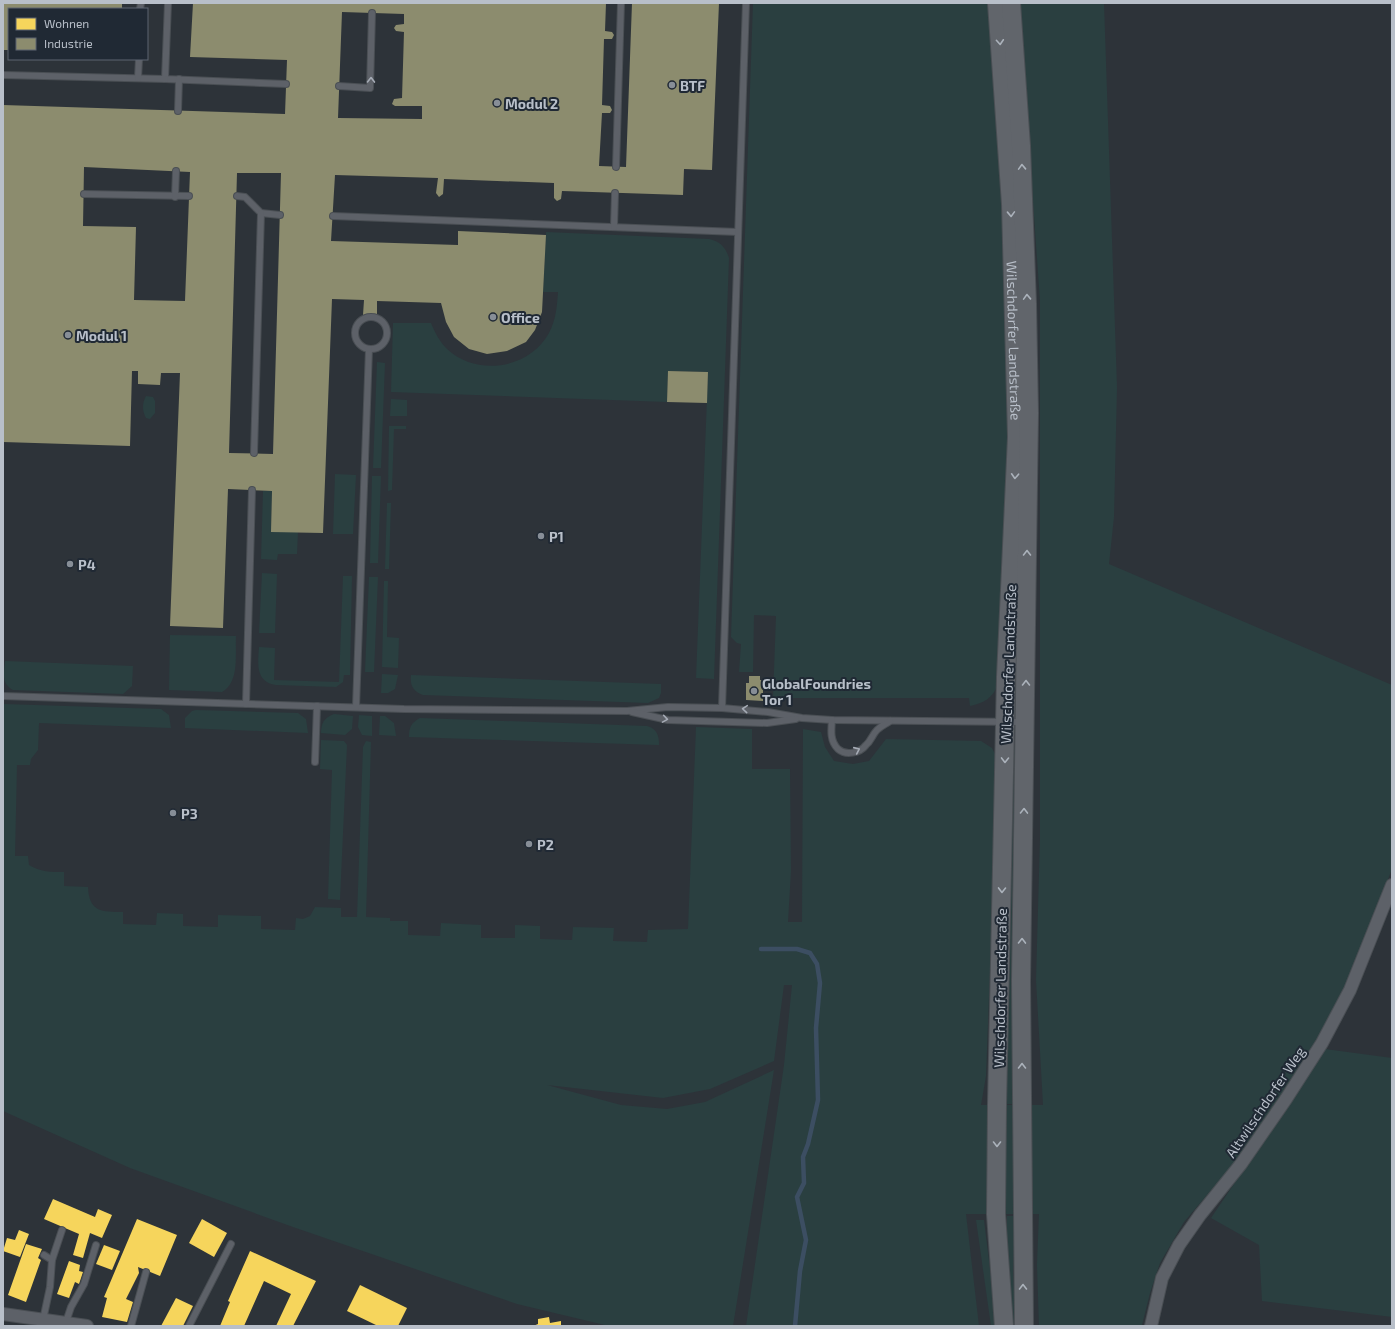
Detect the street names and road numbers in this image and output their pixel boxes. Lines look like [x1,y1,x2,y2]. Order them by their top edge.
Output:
street label: Wilschdorfer Landstraße [1004,260,1025,421]
street label: Wilschdorfer Landstraße [997,584,1019,744]
street label: Wilschdorfer Landstraße [990,908,1010,1068]
street label: Altwilschdorfer Weg [1222,1043,1309,1161]

